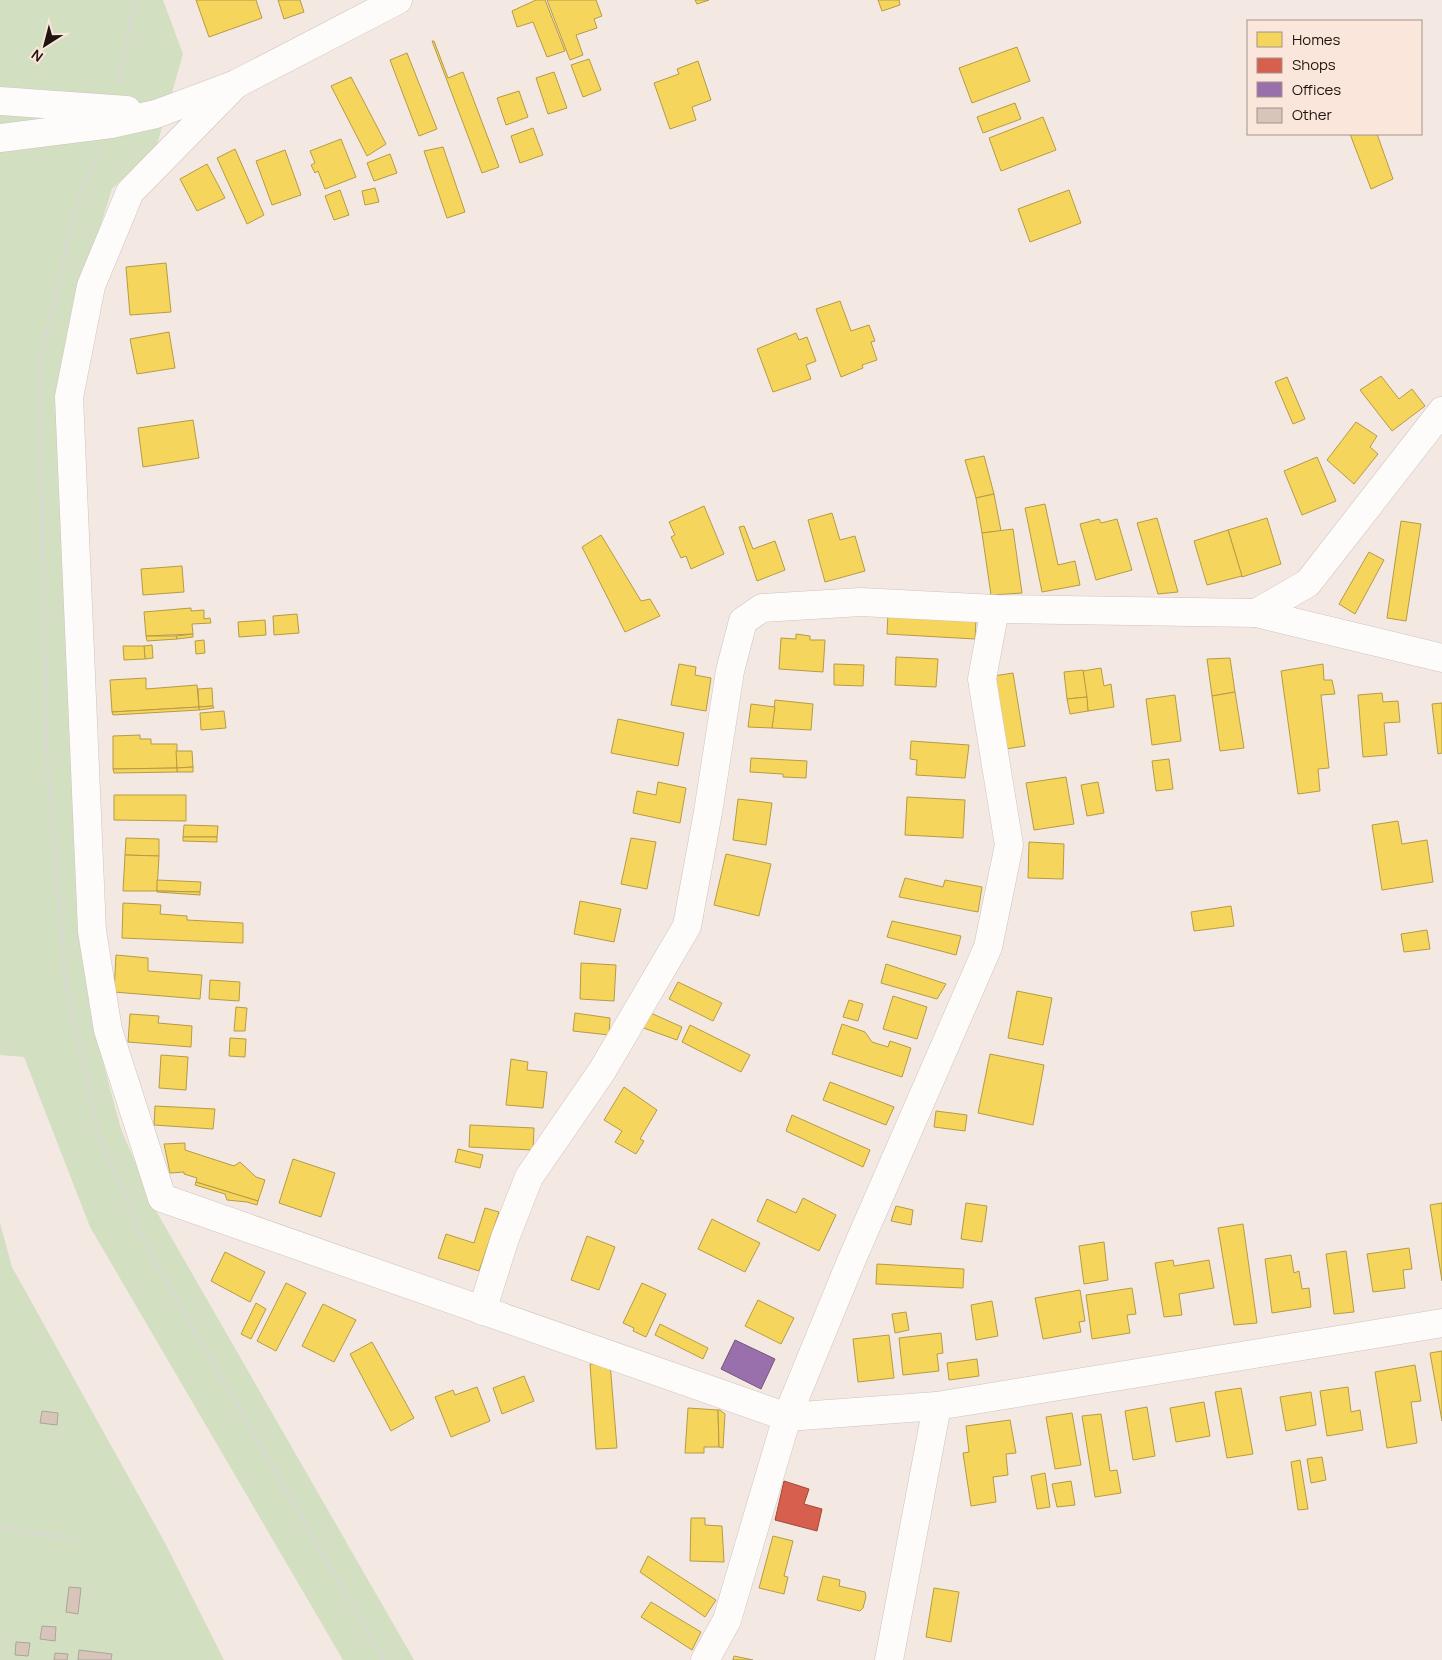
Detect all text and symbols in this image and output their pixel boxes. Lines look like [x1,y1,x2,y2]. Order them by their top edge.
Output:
north arrow [20,20,70,70]
legend [1247,20,1422,135]
text: Homes [1292,29,1341,50]
text: N [27,45,47,67]
text: Shops [1292,54,1336,75]
text: Offices [1292,79,1341,100]
text: Other [1292,104,1333,125]

